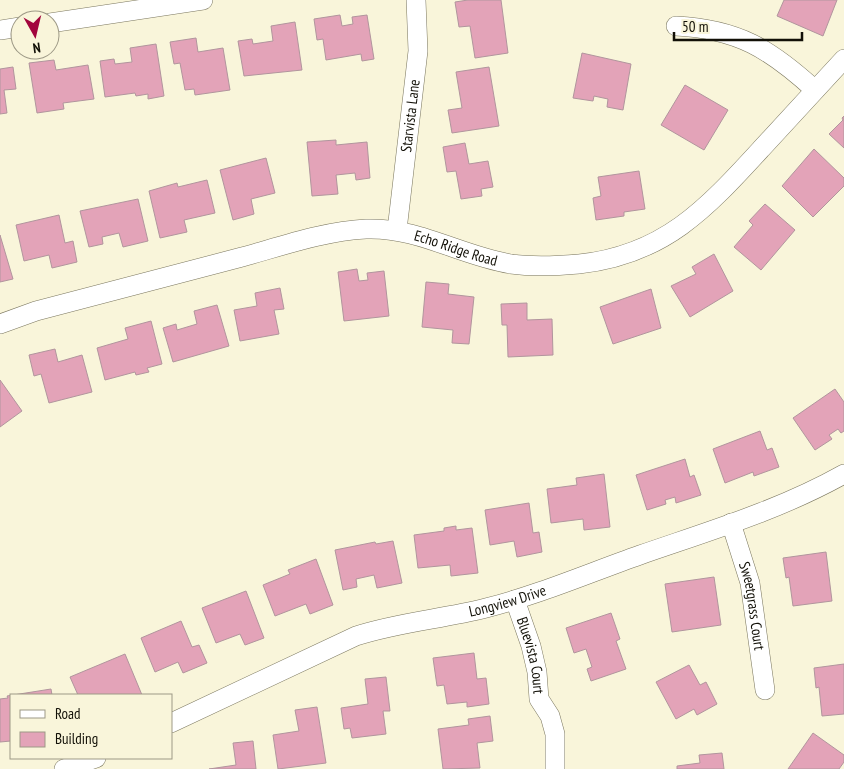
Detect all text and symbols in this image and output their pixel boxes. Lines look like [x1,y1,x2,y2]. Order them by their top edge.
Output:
north arrow [10,10,60,60]
scale bar [674,10,802,42]
text: 50 m [682,17,708,36]
text: N [32,38,42,57]
street label: Starvista Lane [396,78,424,153]
street label: Echo Ridge Road [412,225,499,270]
street label: Sweetgrass Court [735,559,769,651]
street label: Longview Drive [467,580,548,621]
street label: Bluevista Court [513,614,549,695]
legend [10,694,172,759]
text: Road [55,704,81,723]
text: Building [55,729,98,748]

